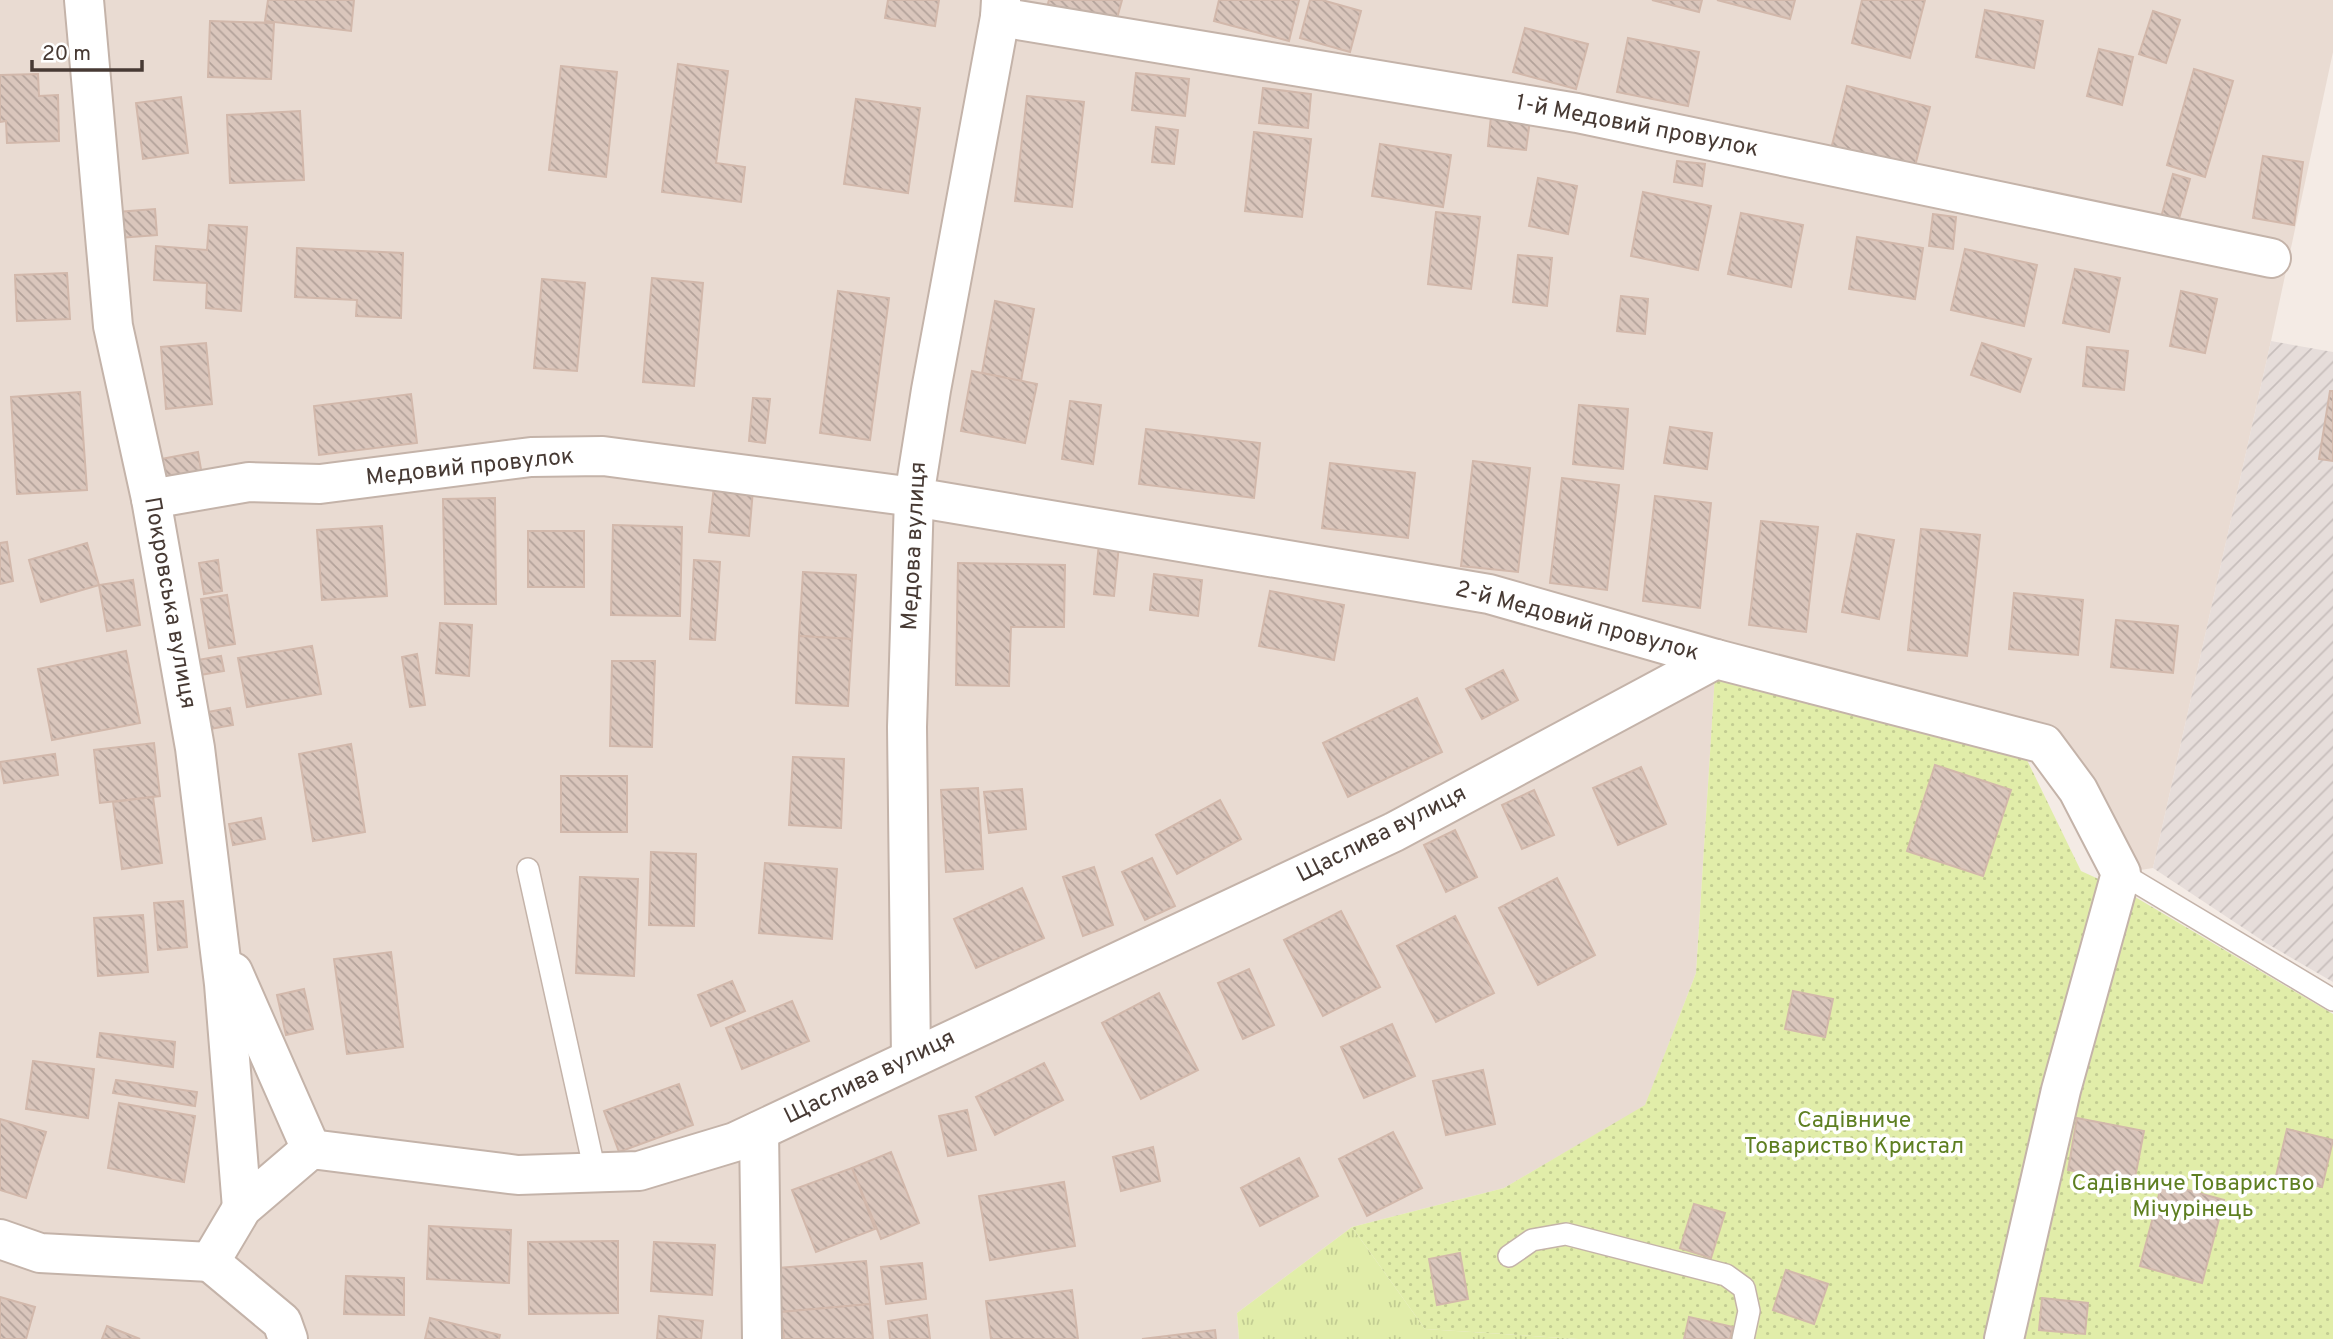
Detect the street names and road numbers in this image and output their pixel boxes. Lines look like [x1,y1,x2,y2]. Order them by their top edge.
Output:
street label: 1-й Медовий провулок [1513,89,1761,165]
street label: Медовий провулок [364,443,576,493]
street label: Медова вулиця [896,461,934,631]
street label: Покровська вулиця [136,495,202,711]
street label: 2-й Медовий провулок [1452,575,1702,669]
street label: Щаслива вулиця [1292,780,1472,890]
street label: Щаслива вулиця [780,1024,960,1132]

